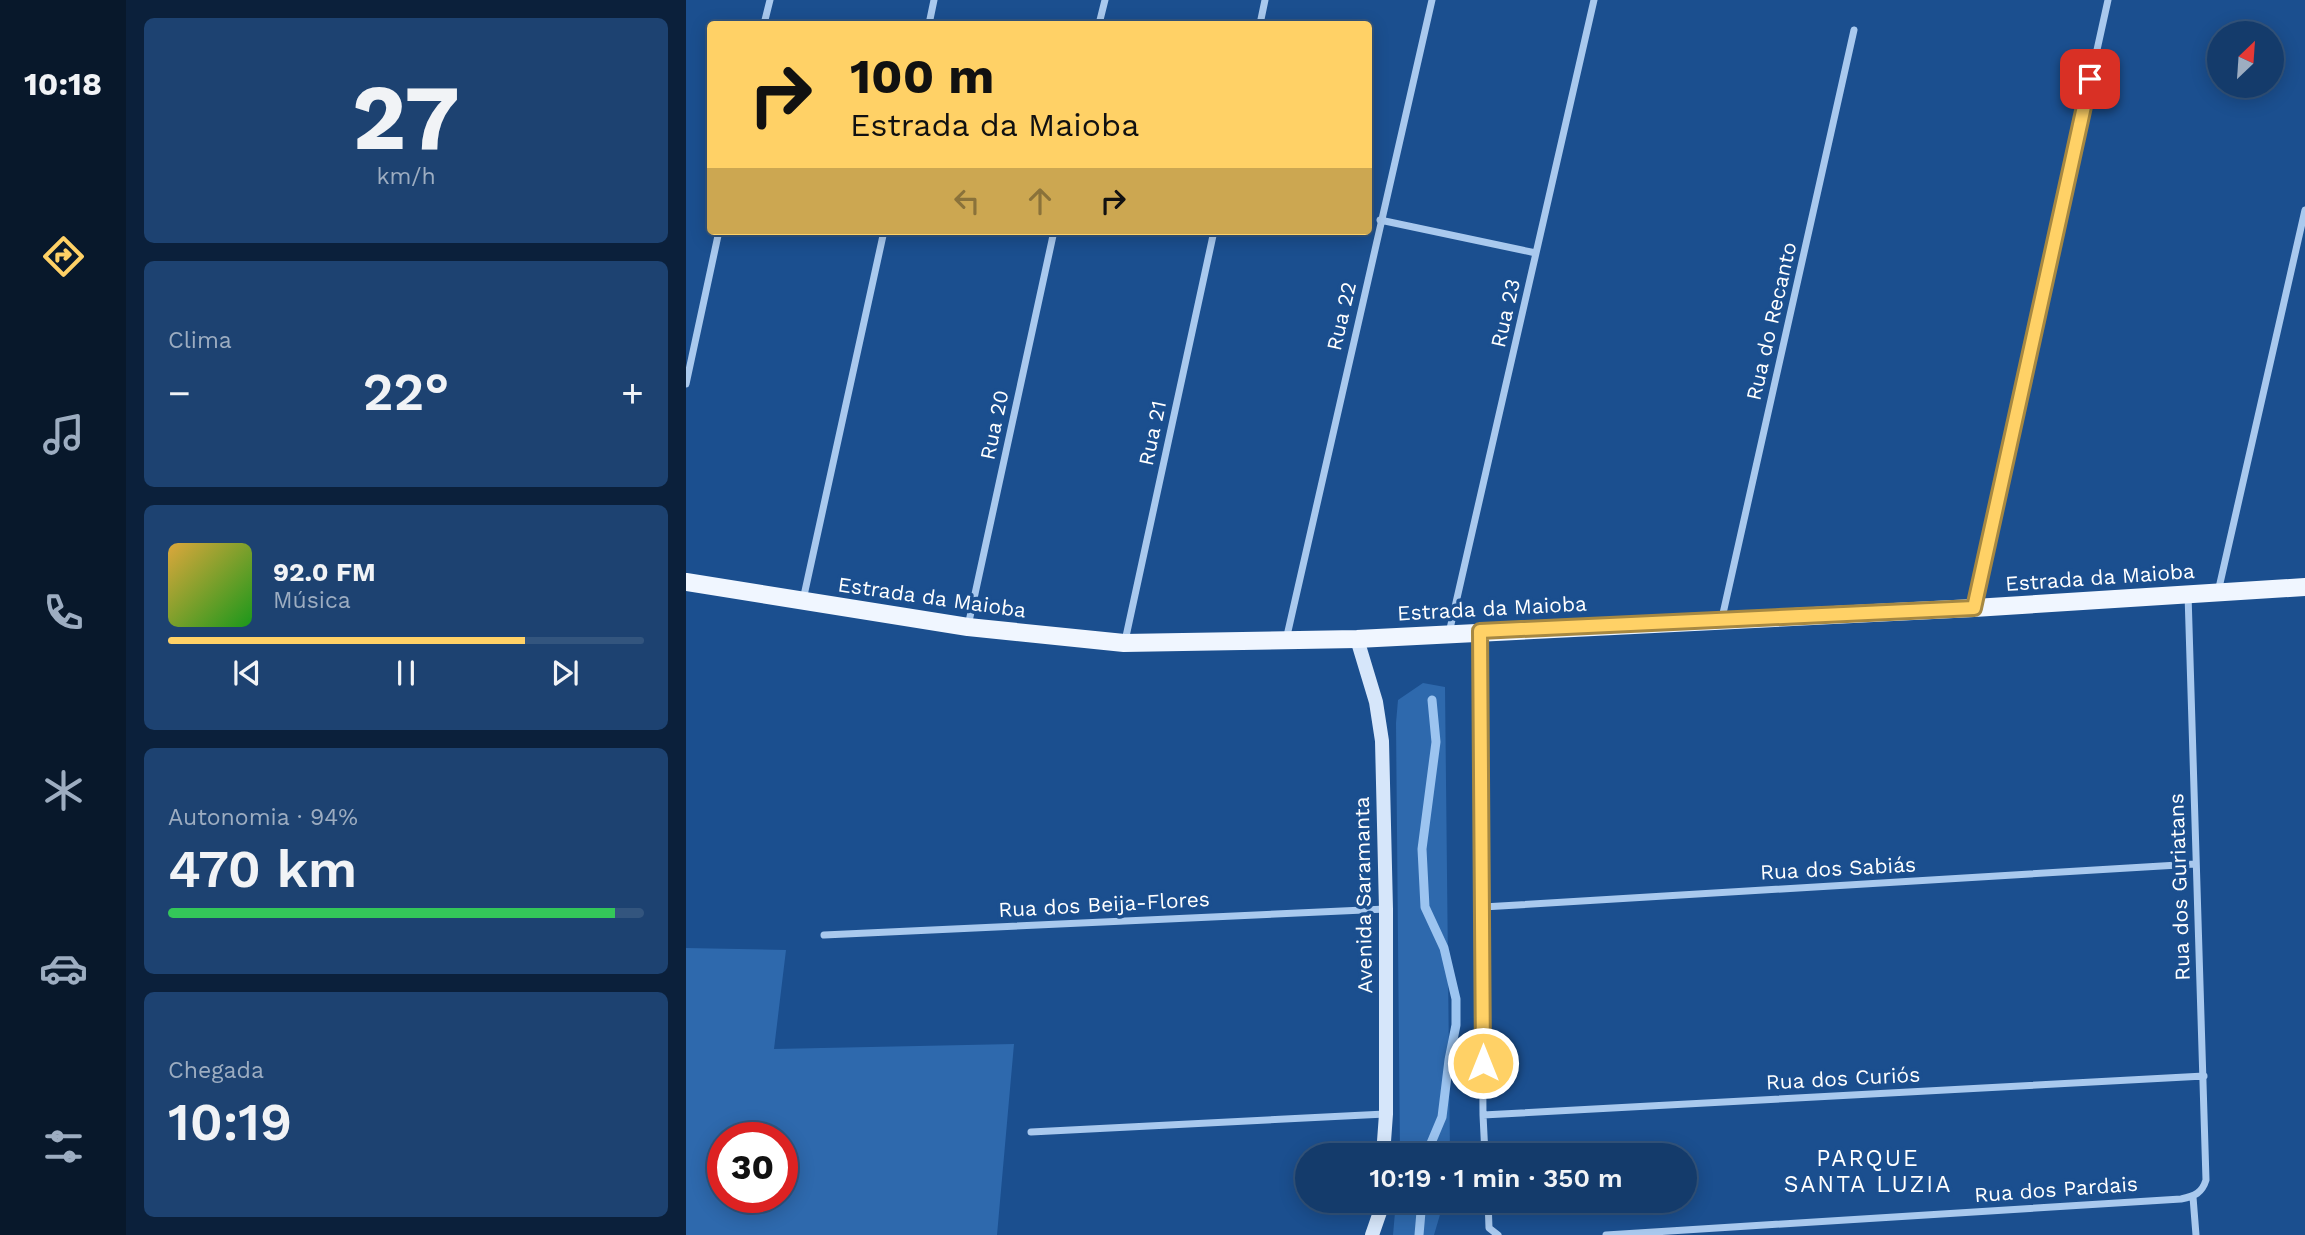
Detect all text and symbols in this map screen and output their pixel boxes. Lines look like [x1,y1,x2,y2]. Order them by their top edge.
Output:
north arrow [2207,21,2284,98]
map controls [2207,21,2284,98]
text: 100 m [850,47,994,105]
icon: right [735,49,826,140]
pin [2060,49,2120,109]
icon: arrive [2071,60,2109,98]
text: 27 [352,64,460,171]
text: 10:18 [24,65,102,103]
text: Estrada da Maioba [850,106,1139,144]
text: km/h [376,163,436,190]
icon: left [948,182,986,220]
icon: ahead [1021,182,1059,220]
icon: right [1094,182,1132,220]
icon: directions [39,232,88,281]
street label: Rua do Recanto [1741,239,1801,403]
street label: Rua 23 [1485,276,1525,350]
street label: Rua 22 [1321,279,1361,353]
text: Clima [168,327,232,354]
text: 22° [363,362,449,423]
text: − [168,371,191,415]
text: + [621,371,644,415]
street label: Rua 20 [974,388,1014,462]
street label: Rua 21 [1133,398,1171,468]
icon: music [39,410,88,459]
text: 92.0 FM [273,557,376,587]
street label: Estrada da Maioba [2004,558,2196,596]
street label: Estrada da Maioba [836,571,1028,623]
text: Música [273,587,351,614]
icon: phone [39,588,88,637]
street label: Estrada da Maioba [1397,591,1588,625]
icon: previous [228,654,266,692]
icon: pause [387,654,425,692]
icon: next [546,654,584,692]
icon: climate [39,766,88,815]
street label: Rua dos Guriatans [2163,793,2195,981]
street label: Avenida Saramanta [1349,796,1377,994]
text: Autonomia · 94% [168,804,358,831]
text: 470 km [168,839,357,900]
street label: Rua dos Sabiás [1759,851,1917,885]
street label: Rua dos Beija-Flores [998,886,1210,922]
icon: car [39,944,88,993]
position arrow [1446,1026,1520,1100]
text: Chegada [168,1057,264,1084]
street label: Rua dos Curiós [1765,1061,1921,1095]
text: 10:19 [168,1092,292,1153]
icon: filters [39,1122,88,1171]
speed limit sign: 30 [707,1122,798,1213]
district label: PARQUE SANTA LUZIA [1784,1145,1952,1198]
text: 10:19 · 1 min · 350 m [1369,1163,1623,1193]
street label: Rua dos Pardais [1973,1171,2139,1207]

